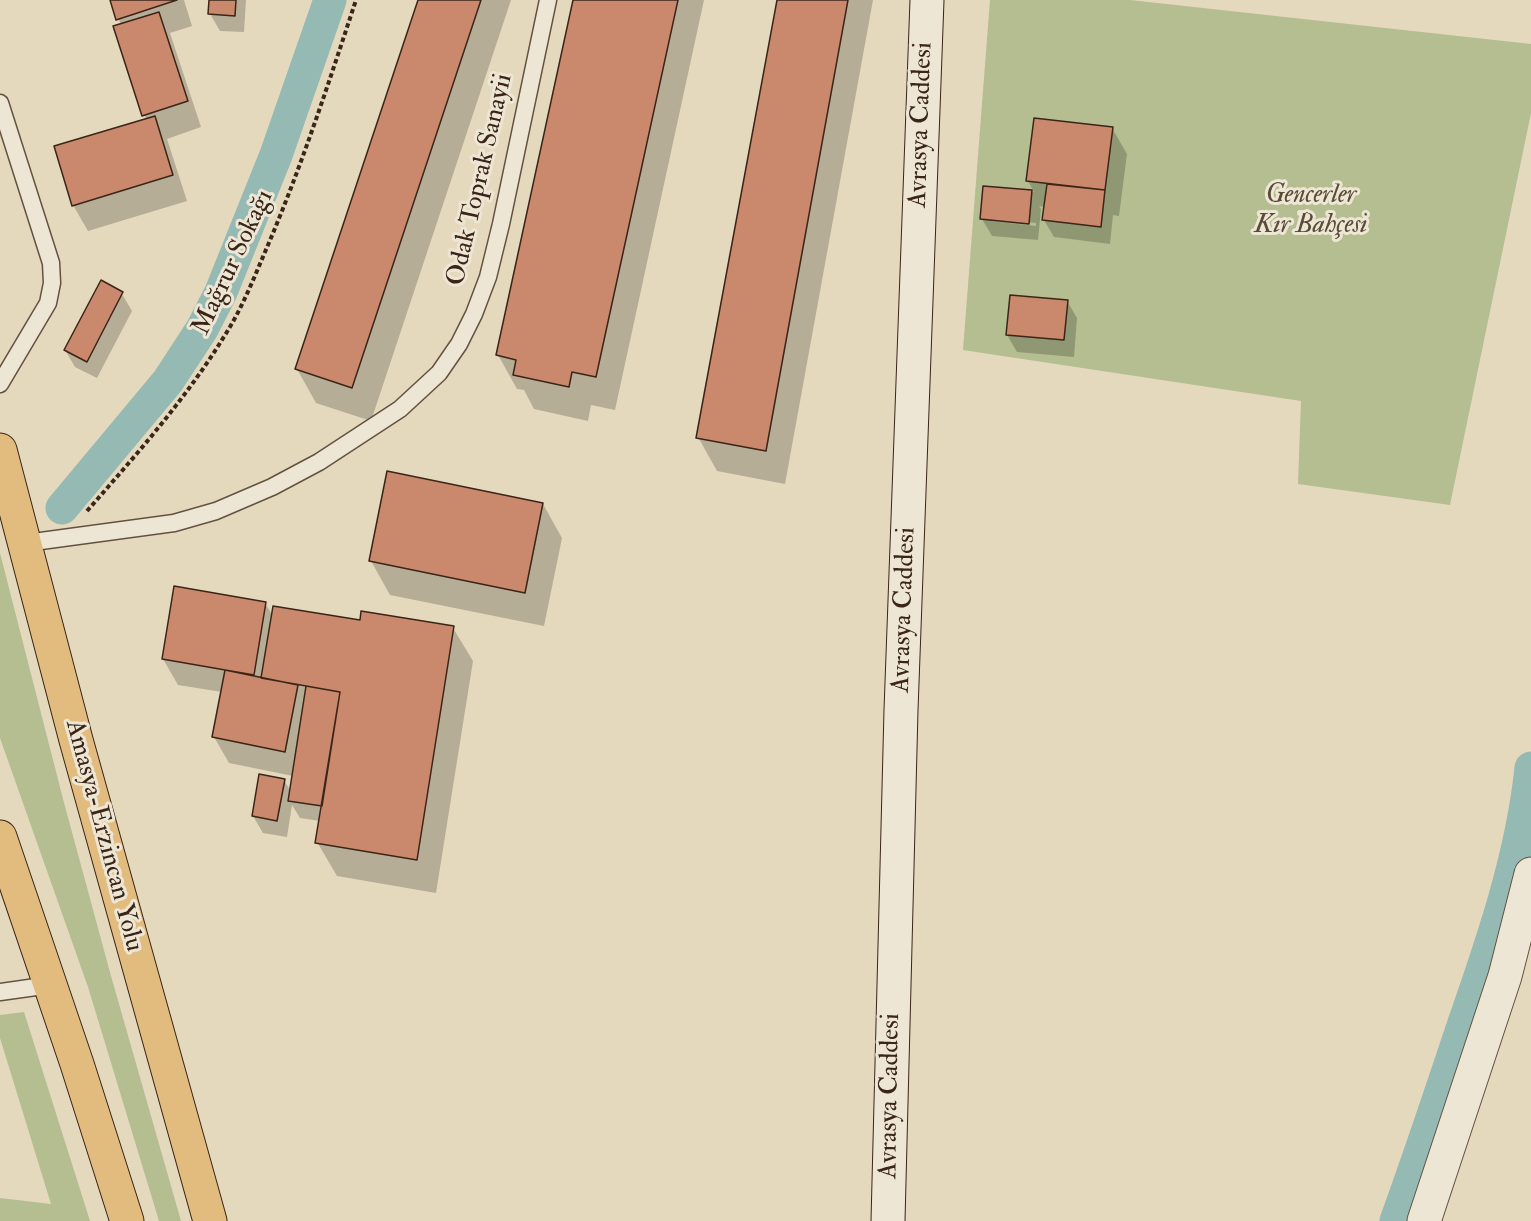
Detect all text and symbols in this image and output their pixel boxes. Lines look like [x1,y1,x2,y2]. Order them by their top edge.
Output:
street label: Avrasya Caddesi [904,42,940,208]
street label: Odak Toprak Sanayii [441,71,521,289]
park label: Gencerler Kır Bahçesi [1255,180,1367,242]
street label: Mağrur Sokağı [187,186,281,340]
street label: Avrasya Caddesi [887,527,923,693]
street label: Amasya-Erzincan Yolu [57,717,149,955]
street label: Avrasya Caddesi [874,1013,908,1179]

